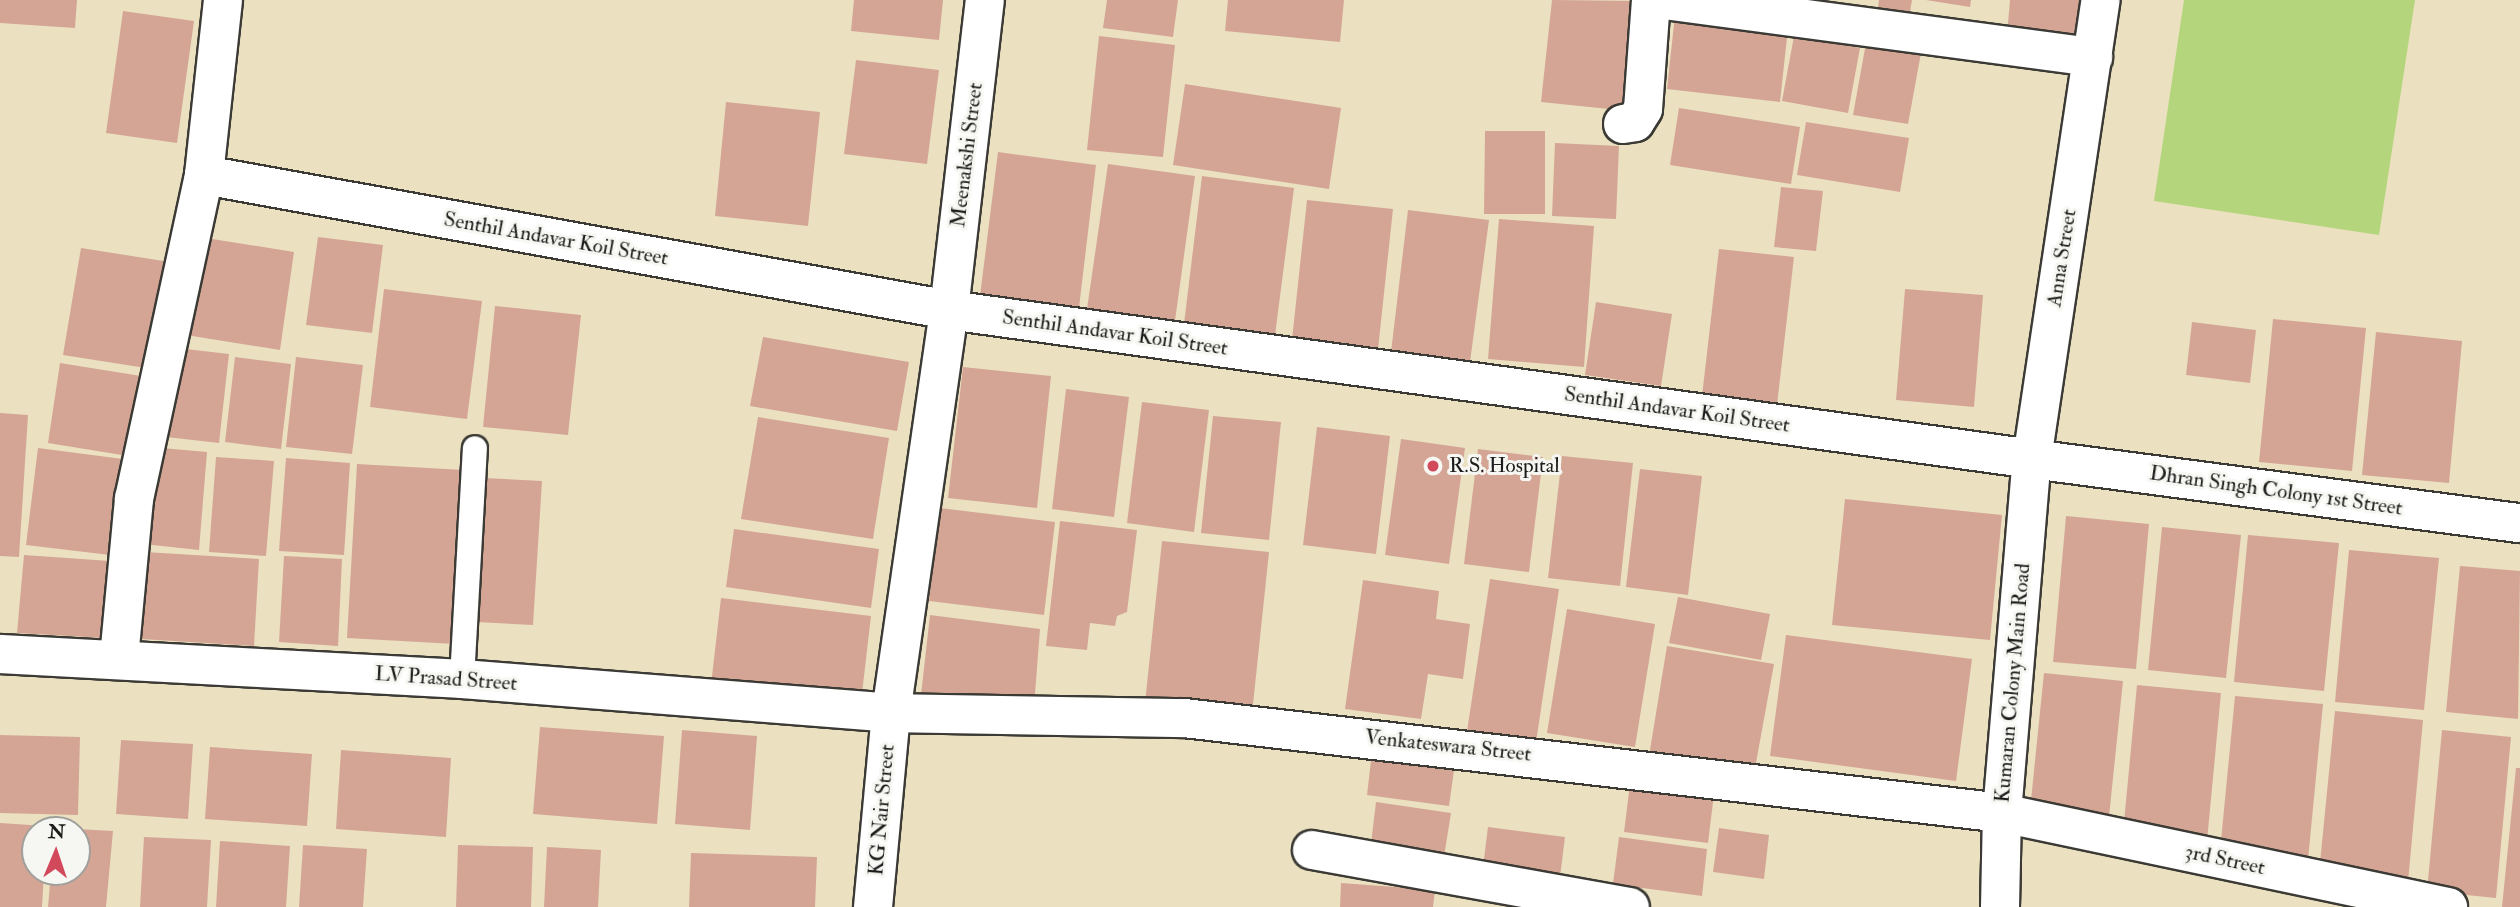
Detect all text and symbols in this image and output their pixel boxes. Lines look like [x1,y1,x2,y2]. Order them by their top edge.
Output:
street label: Meenakshi Street [946,81,988,229]
street label: Senthil Andavar Koil Street [442,207,670,271]
street label: Anna Street [2042,207,2082,309]
street label: Senthil Andavar Koil Street [1001,305,1229,361]
street label: Senthil Andavar Koil Street [1563,382,1791,438]
place label: R.S. Hospital [1449,453,1560,479]
marker: R.S. Hospital [1423,456,1443,476]
street label: Dhran Singh Colony 1st Street [2148,461,2404,521]
street label: Kumaran Colony Main Road [1990,562,2036,804]
street label: LV Prasad Street [374,661,518,697]
street label: Venkateswara Street [1364,725,1532,767]
street label: KG Nair Street [864,743,900,877]
north arrow [21,816,91,886]
text: N [48,820,66,844]
street label: 3rd Street [2183,839,2267,881]

